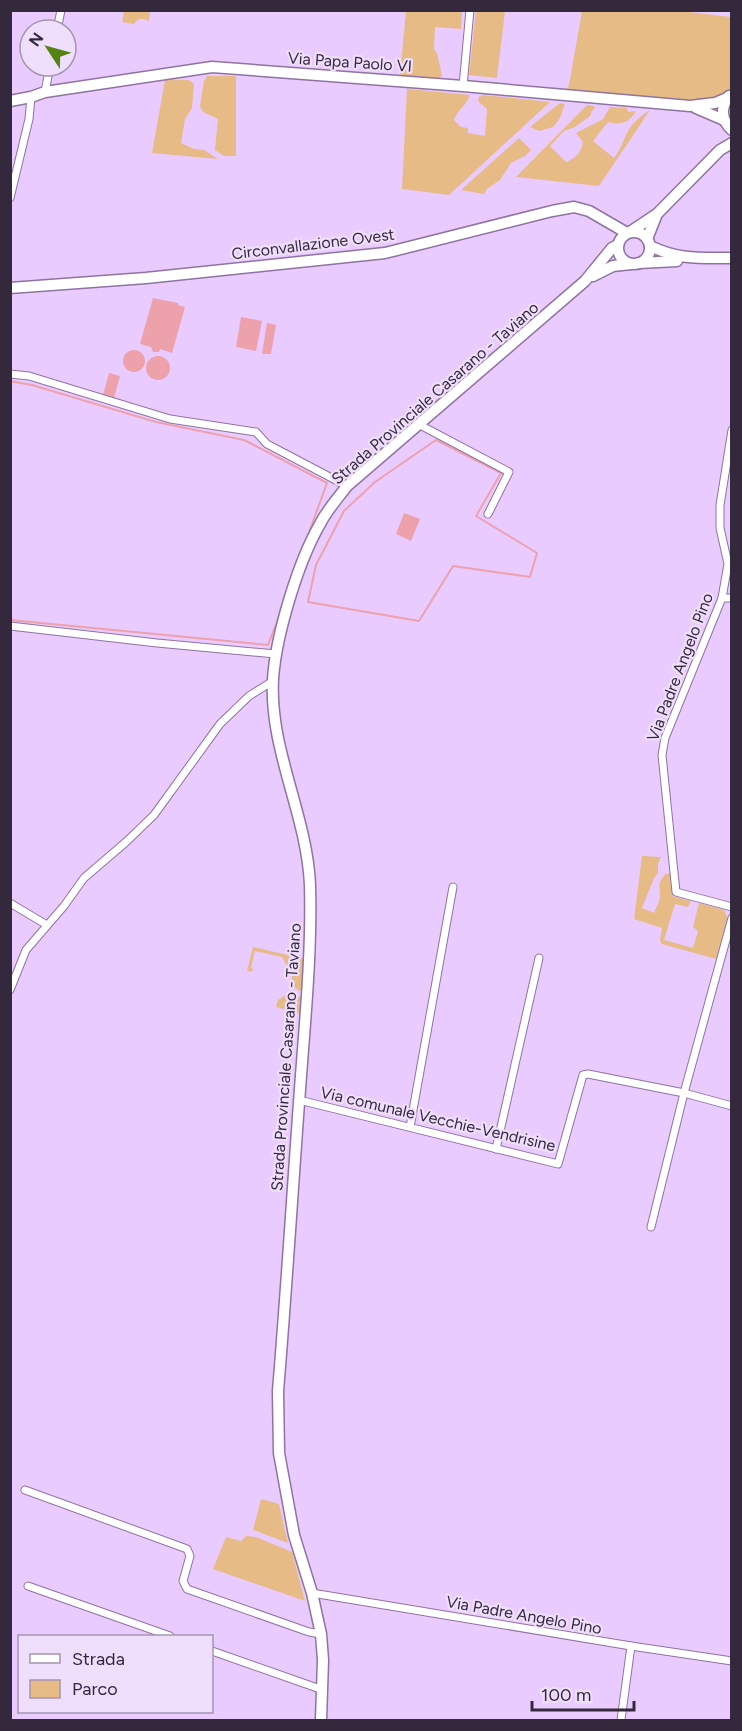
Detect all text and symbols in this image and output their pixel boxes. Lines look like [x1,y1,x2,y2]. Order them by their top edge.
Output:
north arrow [18,18,78,78]
text: N [25,29,48,50]
street label: Via Papa Paolo VI [287,48,413,76]
street label: Circonvallazione Ovest [230,225,396,263]
street label: Strada Provinciale Casarano - Taviano [328,298,542,488]
street label: Via Padre Angelo Pino [643,590,717,744]
street label: Strada Provinciale Casarano - Taviano [267,923,305,1191]
street label: Via comunale Vecchie-Vendrisine [319,1083,558,1155]
street label: Via Padre Angelo Pino [445,1592,603,1638]
legend [18,1635,213,1713]
text: Strada [72,1648,125,1670]
scale bar [532,1674,634,1712]
text: Parco [72,1678,118,1700]
text: 100 m [541,1684,591,1706]

